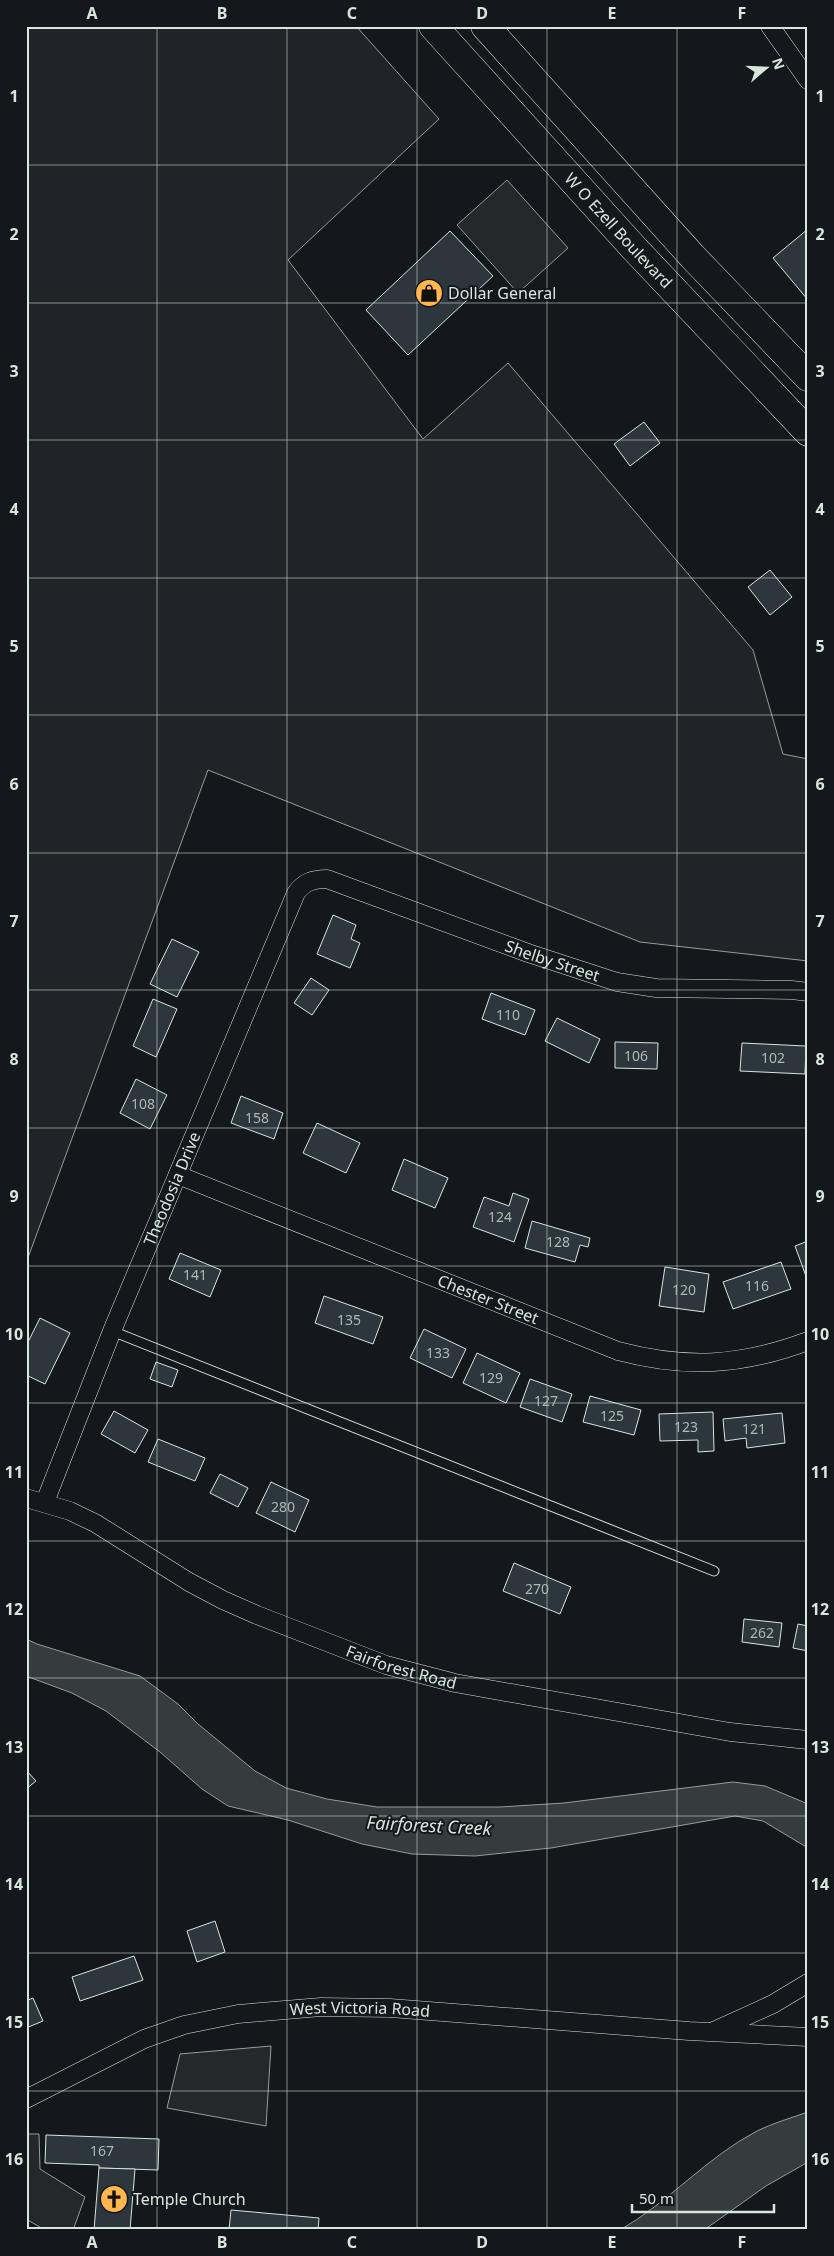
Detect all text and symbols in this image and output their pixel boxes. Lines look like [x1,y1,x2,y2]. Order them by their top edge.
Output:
text: A [86,2,98,24]
text: B [217,2,227,24]
text: C [347,2,357,24]
text: D [476,2,488,24]
text: E [608,2,617,24]
text: F [738,2,746,24]
north arrow [742,42,792,92]
text: N [768,55,790,72]
text: 1 [9,85,19,107]
text: 1 [815,85,825,107]
street label: W O Ezell Boulevard [560,168,677,293]
text: 2 [9,223,19,245]
text: 2 [815,223,825,245]
shop icon: Dollar General [414,278,444,308]
place label: Dollar General [448,282,556,304]
text: 3 [9,360,19,382]
text: 3 [815,360,825,382]
text: 4 [9,498,19,520]
text: 4 [815,498,825,520]
text: 5 [9,635,19,657]
text: 5 [815,635,825,657]
text: 6 [9,773,19,795]
text: 6 [815,773,825,795]
text: 7 [9,910,19,932]
text: 7 [815,910,825,932]
street label: Shelby Street [502,934,603,987]
house number: 110 [496,1005,520,1024]
house number: 106 [624,1046,648,1065]
text: 8 [9,1048,19,1070]
house number: 102 [761,1048,785,1067]
text: 8 [815,1048,825,1070]
house number: 108 [131,1094,155,1113]
house number: 158 [245,1108,269,1127]
street label: Theodosia Drive [138,1128,205,1249]
text: 9 [9,1185,19,1207]
text: 9 [815,1185,825,1207]
house number: 124 [488,1207,512,1226]
house number: 128 [546,1232,570,1251]
house number: 141 [183,1265,207,1284]
street label: Chester Street [434,1269,542,1329]
house number: 116 [745,1276,769,1295]
house number: 120 [672,1280,696,1299]
house number: 135 [337,1310,361,1329]
text: 10 [5,1323,23,1345]
text: 10 [811,1323,829,1345]
house number: 133 [426,1343,450,1362]
house number: 129 [479,1368,503,1387]
house number: 127 [534,1391,558,1410]
house number: 125 [600,1406,624,1425]
house number: 123 [674,1417,698,1436]
house number: 121 [742,1419,766,1438]
text: 11 [5,1461,23,1483]
text: 11 [811,1461,829,1483]
house number: 280 [271,1497,295,1516]
house number: 270 [525,1579,549,1598]
text: 12 [5,1598,23,1620]
text: 12 [811,1598,829,1620]
house number: 262 [750,1623,774,1642]
street label: Fairforest Road [343,1640,459,1694]
text: 13 [5,1736,23,1758]
text: 13 [811,1736,829,1758]
water label: Fairforest Creek [366,1810,493,1840]
text: 14 [5,1873,23,1895]
text: 14 [811,1873,829,1895]
street label: West Victoria Road [289,1996,431,2022]
text: 15 [5,2011,23,2033]
text: 15 [811,2011,829,2033]
house number: 167 [90,2141,114,2160]
text: 16 [5,2148,23,2170]
text: 16 [811,2148,829,2170]
scale bar [632,2181,774,2213]
church icon: Temple Church [99,2184,129,2214]
place label: Temple Church [133,2188,246,2210]
text: 50 m [639,2188,674,2208]
text: A [86,2231,98,2253]
text: B [217,2231,227,2253]
text: C [347,2231,357,2253]
text: D [476,2231,488,2253]
text: E [608,2231,617,2253]
text: F [738,2231,746,2253]

